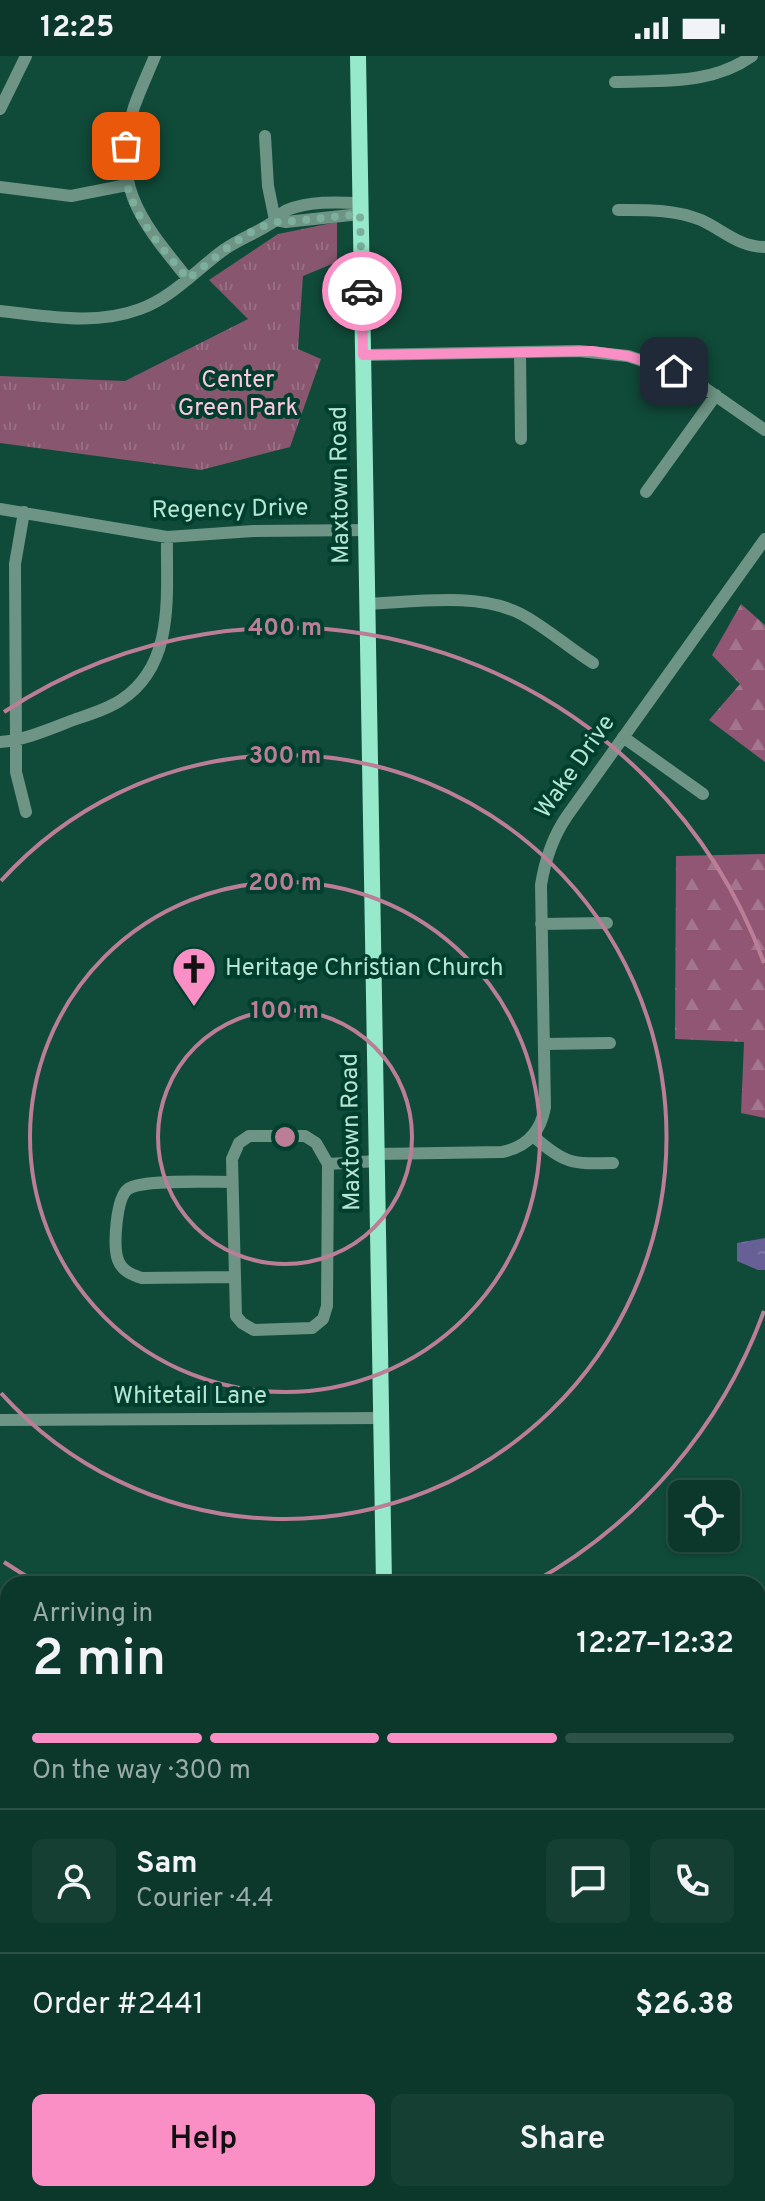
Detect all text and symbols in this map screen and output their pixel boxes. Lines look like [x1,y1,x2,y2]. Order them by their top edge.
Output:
text: 12:25 [40,10,114,47]
pin [92,112,160,180]
icon: bag [104,124,148,168]
courier [322,251,402,331]
icon: car [340,269,384,313]
pin [640,337,708,405]
icon: home [652,349,696,393]
park label: Center Green Park [178,366,298,424]
street label: Maxtown Road [325,406,357,564]
street label: Regency Drive [151,494,309,526]
text: 400 m [248,614,322,644]
street label: Wake Drive [529,709,623,825]
text: 300 m [249,742,321,772]
text: 200 m [248,869,322,899]
church icon: Heritage Christian Church [170,945,218,1008]
place label: Heritage Christian Church [225,954,504,984]
text: 100 m [251,997,319,1027]
street label: Maxtown Road [336,1053,368,1211]
centre of rings [271,1123,299,1151]
street label: Whitetail Lane [113,1382,267,1412]
map controls [668,1480,740,1552]
button: locate [668,1480,740,1552]
text: Arriving in [32,1598,153,1631]
text: 12:27–12:32 [576,1626,734,1663]
text: 2 min [32,1628,166,1694]
text: On the way · 300 m [32,1755,251,1788]
button: person [32,1839,116,1923]
button: chat [546,1839,630,1923]
button: phone [650,1839,734,1923]
text: Sam [136,1846,198,1883]
text: Courier · 4.4 [136,1883,274,1916]
text: Order #2441 [32,1987,204,2024]
text: $26.38 [635,1987,734,2024]
button: Help [32,2094,375,2186]
button: Share [391,2094,734,2186]

